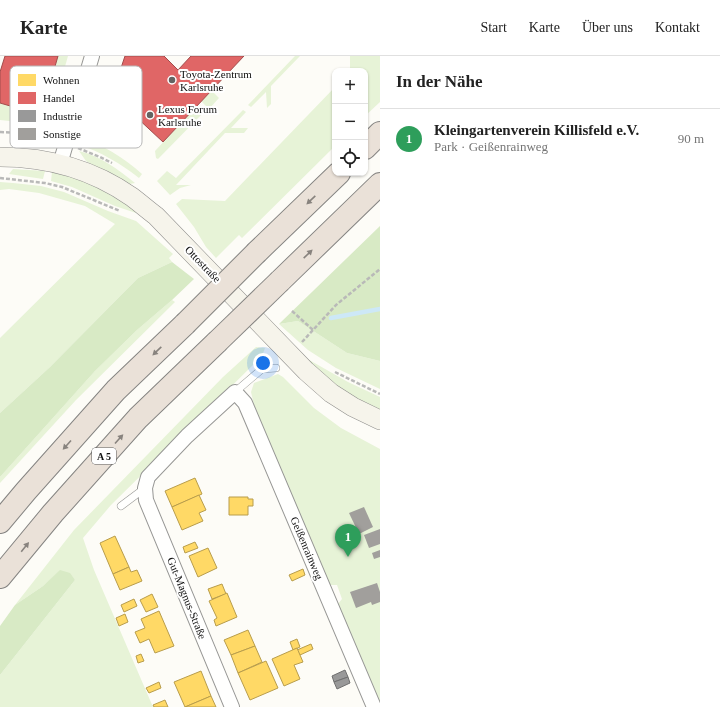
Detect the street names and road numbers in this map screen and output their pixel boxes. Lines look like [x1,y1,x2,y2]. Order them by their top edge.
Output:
street label: Ottostraße [183,243,223,285]
road number: A 5 [92,448,116,464]
street label: Geißenrainweg [288,515,326,582]
street label: Gut-Magnus-Straße [165,555,209,641]

